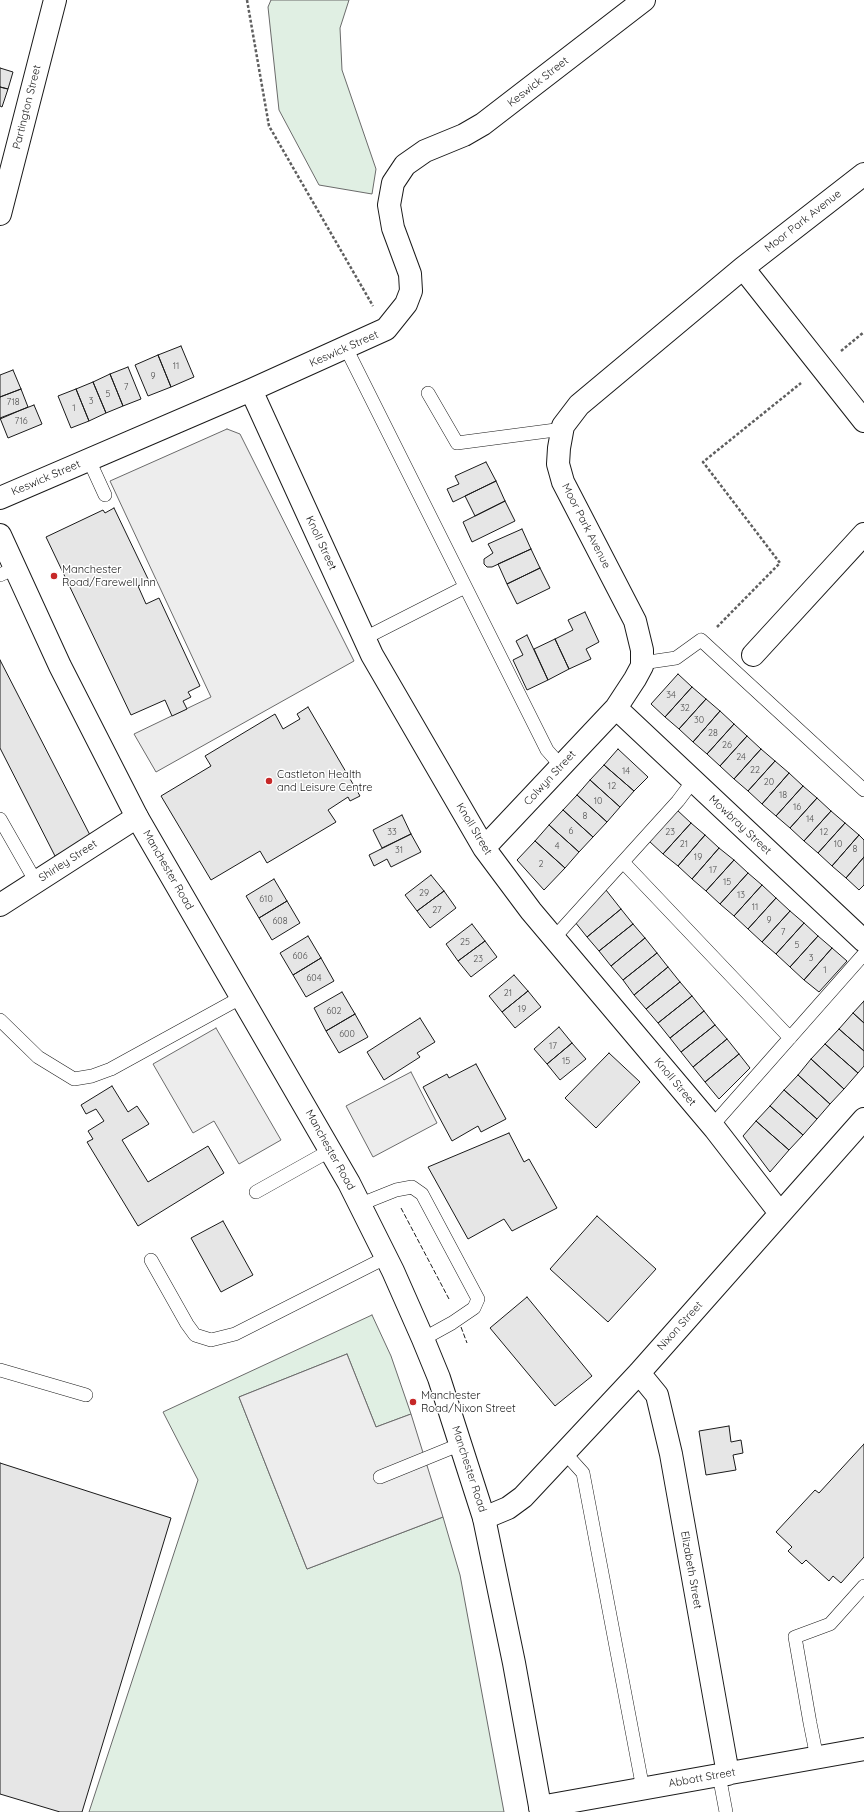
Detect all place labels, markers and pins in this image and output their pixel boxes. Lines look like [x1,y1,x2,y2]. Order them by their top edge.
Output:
place label: Manchester Road/Farewell Inn [62,563,156,589]
marker: Manchester Road/Farewell Inn [49,571,59,581]
place label: Castleton Health and Leisure Centre [277,768,372,794]
marker: Castleton Health and Leisure Centre [264,776,274,786]
place label: Manchester Road/Nixon Street [421,1389,516,1415]
marker: Manchester Road/Nixon Street [408,1397,418,1407]

